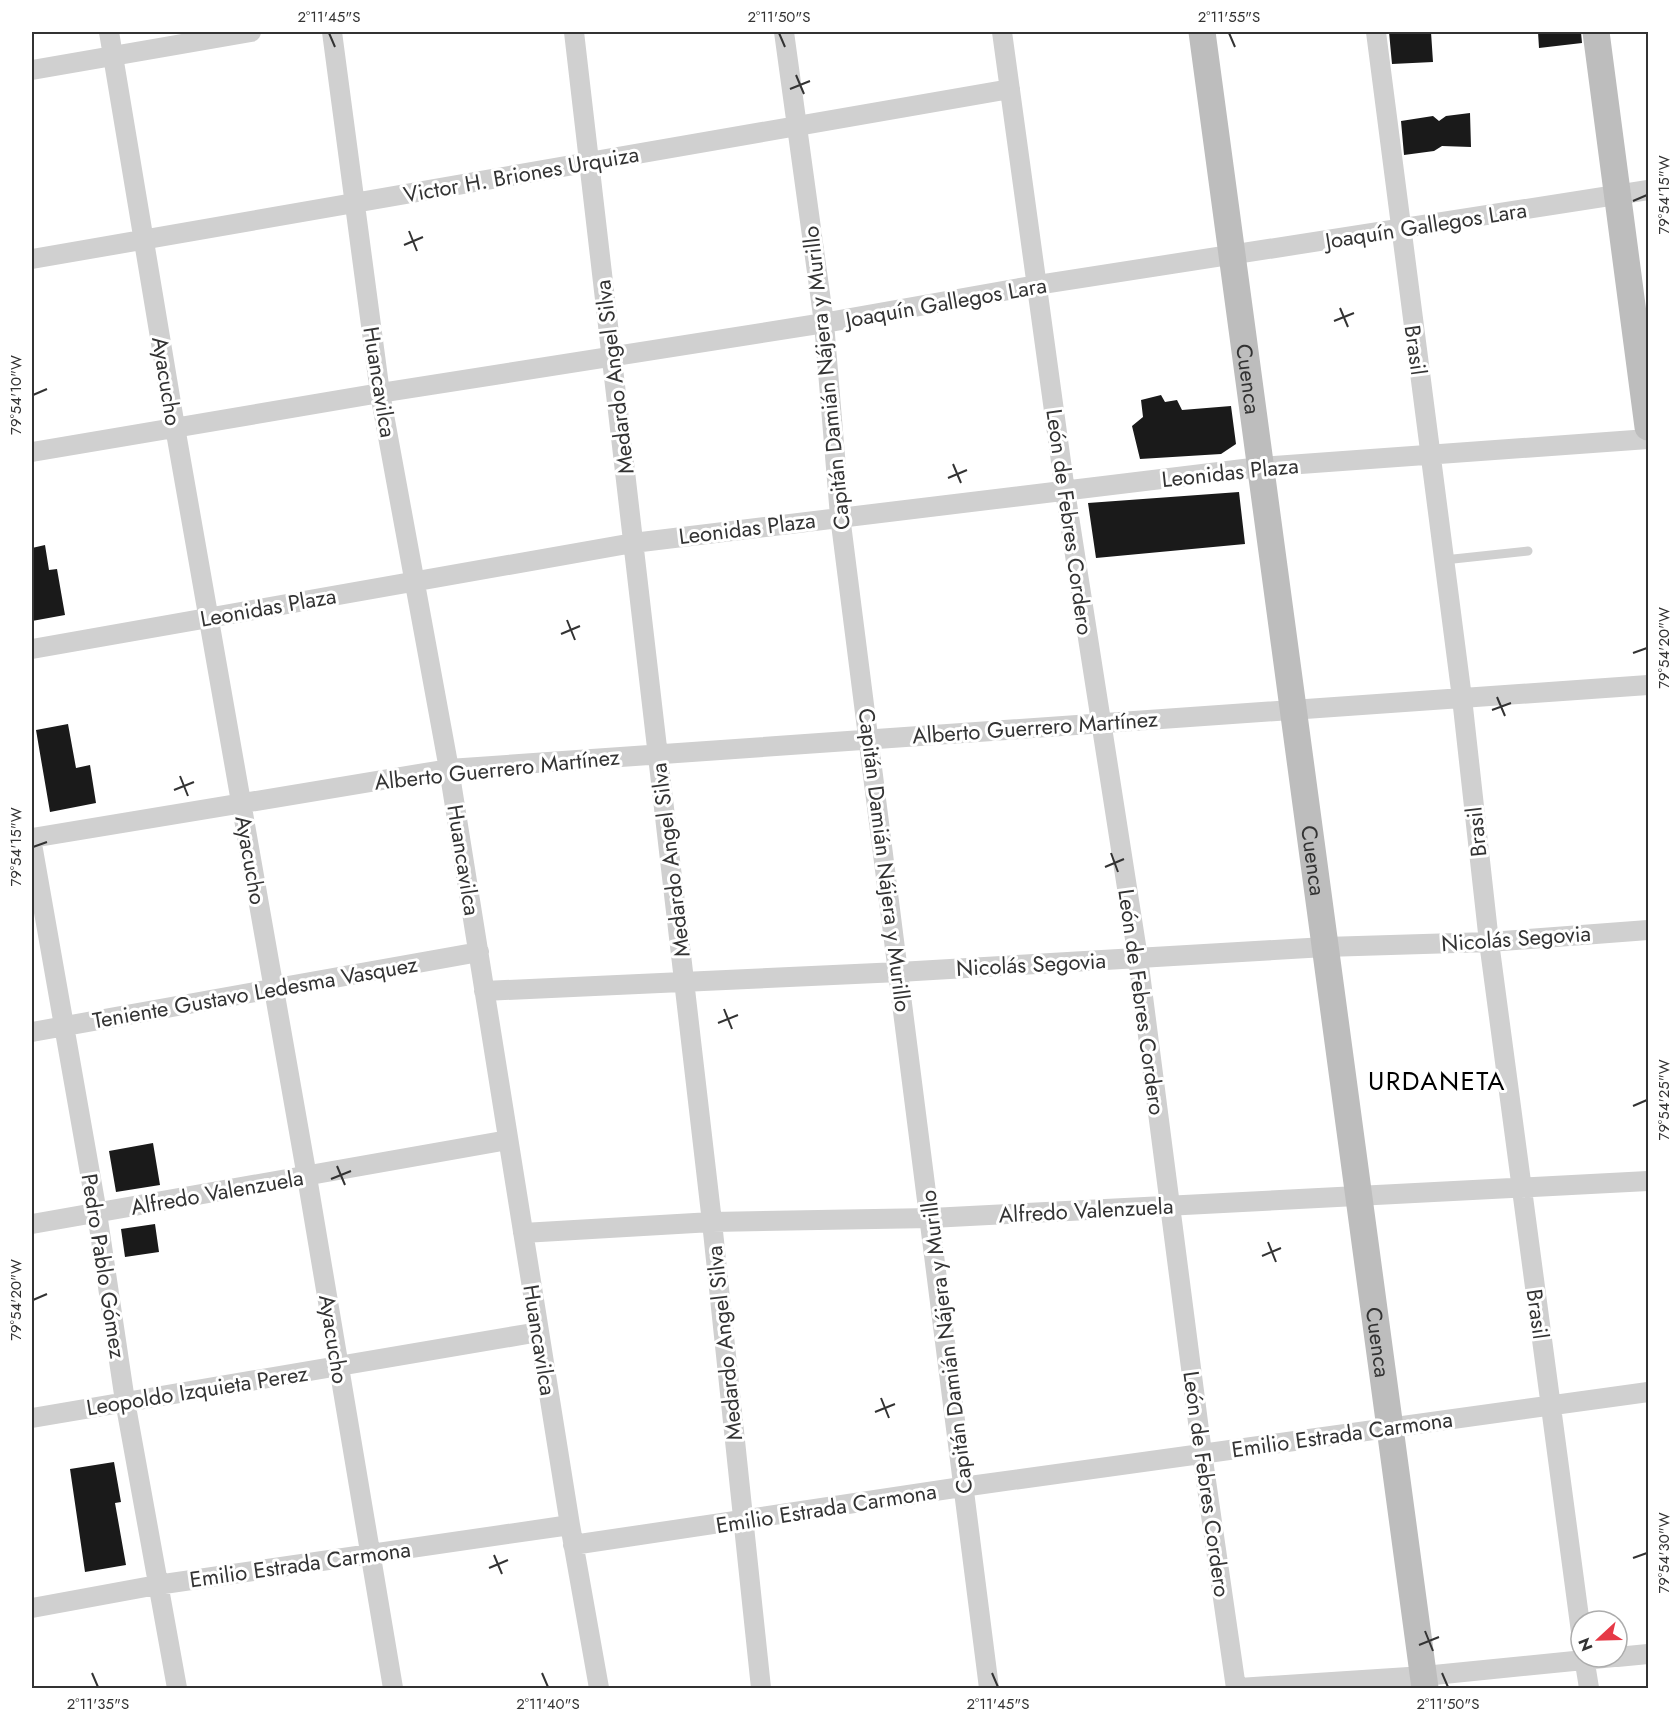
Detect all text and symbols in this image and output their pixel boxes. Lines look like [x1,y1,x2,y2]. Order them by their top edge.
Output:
text: 2°11'45"S [298,6,360,28]
text: 2°11'50"S [747,6,811,28]
text: 2°11'55"S [1198,6,1260,28]
street label: Victor H. Briones Urquiza [401,138,641,210]
text: 79°54'15"W [1653,155,1675,235]
street label: Joaquín Gallegos Lara [1320,193,1529,257]
street label: Capitán Damián Nájera y Murillo [794,224,858,532]
street label: Joaquín Gallegos Lara [840,269,1049,336]
street label: Medardo Angel Silva [586,278,642,476]
street label: Brasil [1397,323,1435,377]
street label: Huancavilca [355,324,405,440]
street label: Ayacucho [144,334,190,428]
street label: Cuenca [1228,342,1269,416]
text: 79°54'10"W [5,355,27,435]
street label: León de Febres Cordero [1038,407,1102,637]
street label: Leonidas Plaza [1160,449,1300,495]
street label: Leonidas Plaza [677,504,817,552]
street label: Leonidas Plaza [198,579,338,635]
text: 79°54'20"W [1653,607,1675,689]
street label: Alberto Guerrero Martínez [911,702,1159,752]
street label: Capitán Damián Nájera y Murillo [850,706,920,1014]
street label: Alberto Guerrero Martínez [373,740,621,798]
street label: Medardo Angel Silva [642,761,698,959]
street label: Huancavilca [439,802,489,918]
street label: Brasil [1457,805,1495,859]
text: 79°54'15"W [5,807,27,887]
street label: Ayacucho [227,813,275,907]
street label: Cuenca [1293,823,1334,898]
street label: León de Febres Cordero [1110,887,1174,1117]
street label: Nicolás Segovia [1440,917,1592,959]
street label: Nicolás Segovia [955,944,1107,984]
street label: Teniente Gustavo Ledesma Vasquez [90,948,420,1036]
text: 79°54'25"W [1653,1059,1675,1141]
district label: URDANETA [1368,1062,1506,1100]
street label: Alfredo Valenzuela [128,1161,306,1223]
street label: Pedro Pablo Gómez [74,1171,134,1361]
street label: Capitán Damián Nájera y Murillo [911,1188,981,1496]
street label: Alfredo Valenzuela [998,1189,1174,1231]
street label: Medardo Angel Silva [698,1244,750,1442]
text: 79°54'20"W [5,1259,27,1341]
street label: Huancavilca [515,1282,565,1398]
street label: Brasil [1519,1287,1557,1341]
street label: Ayacucho [311,1292,357,1386]
street label: Cuenca [1358,1305,1399,1379]
street label: Leopoldo Izquieta Perez [84,1357,310,1423]
street label: León de Febres Cordero [1175,1369,1239,1599]
street label: Emilio Estrada Carmona [1229,1403,1455,1465]
street label: Emilio Estrada Carmona [713,1475,939,1541]
text: 79°54'30"W [1653,1512,1675,1594]
street label: Emilio Estrada Carmona [187,1533,413,1595]
north arrow [1569,1609,1629,1669]
text: N [1573,1634,1599,1655]
text: 2°11'35"S [67,1693,129,1715]
text: 2°11'40"S [516,1693,580,1715]
text: 2°11'45"S [967,1693,1029,1715]
text: 2°11'50"S [1416,1693,1480,1715]

